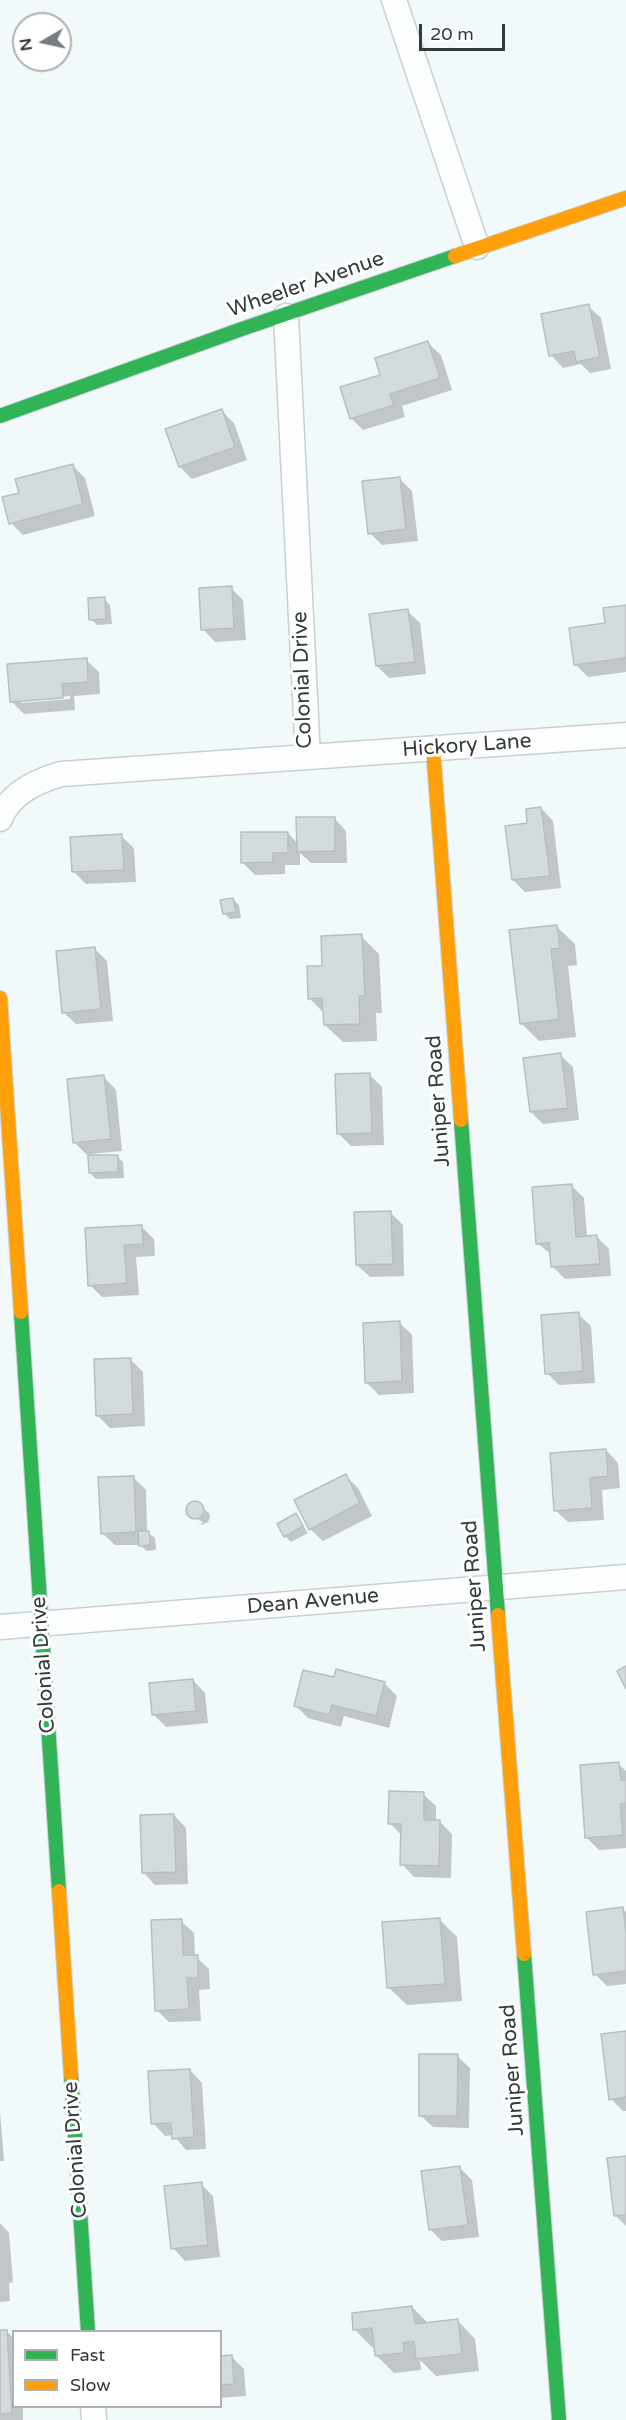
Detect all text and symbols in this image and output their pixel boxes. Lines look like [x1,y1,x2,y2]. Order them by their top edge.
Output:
north arrow [12,12,72,72]
scale bar [422,12,508,50]
text: 20 m [430,23,474,45]
text: N [15,37,37,52]
street label: Wheeler Avenue [225,246,387,324]
street label: Colonial Drive [288,611,318,749]
street label: Hickory Lane [402,729,532,763]
street label: Juniper Road [422,1034,456,1168]
street label: Juniper Road [458,1519,492,1653]
street label: Dean Avenue [246,1584,380,1620]
street label: Colonial Drive [27,1596,61,1734]
street label: Juniper Road [496,2003,530,2137]
street label: Colonial Drive [59,2081,93,2219]
legend [12,2330,222,2408]
text: Fast [70,2344,105,2366]
text: Slow [70,2374,111,2396]

